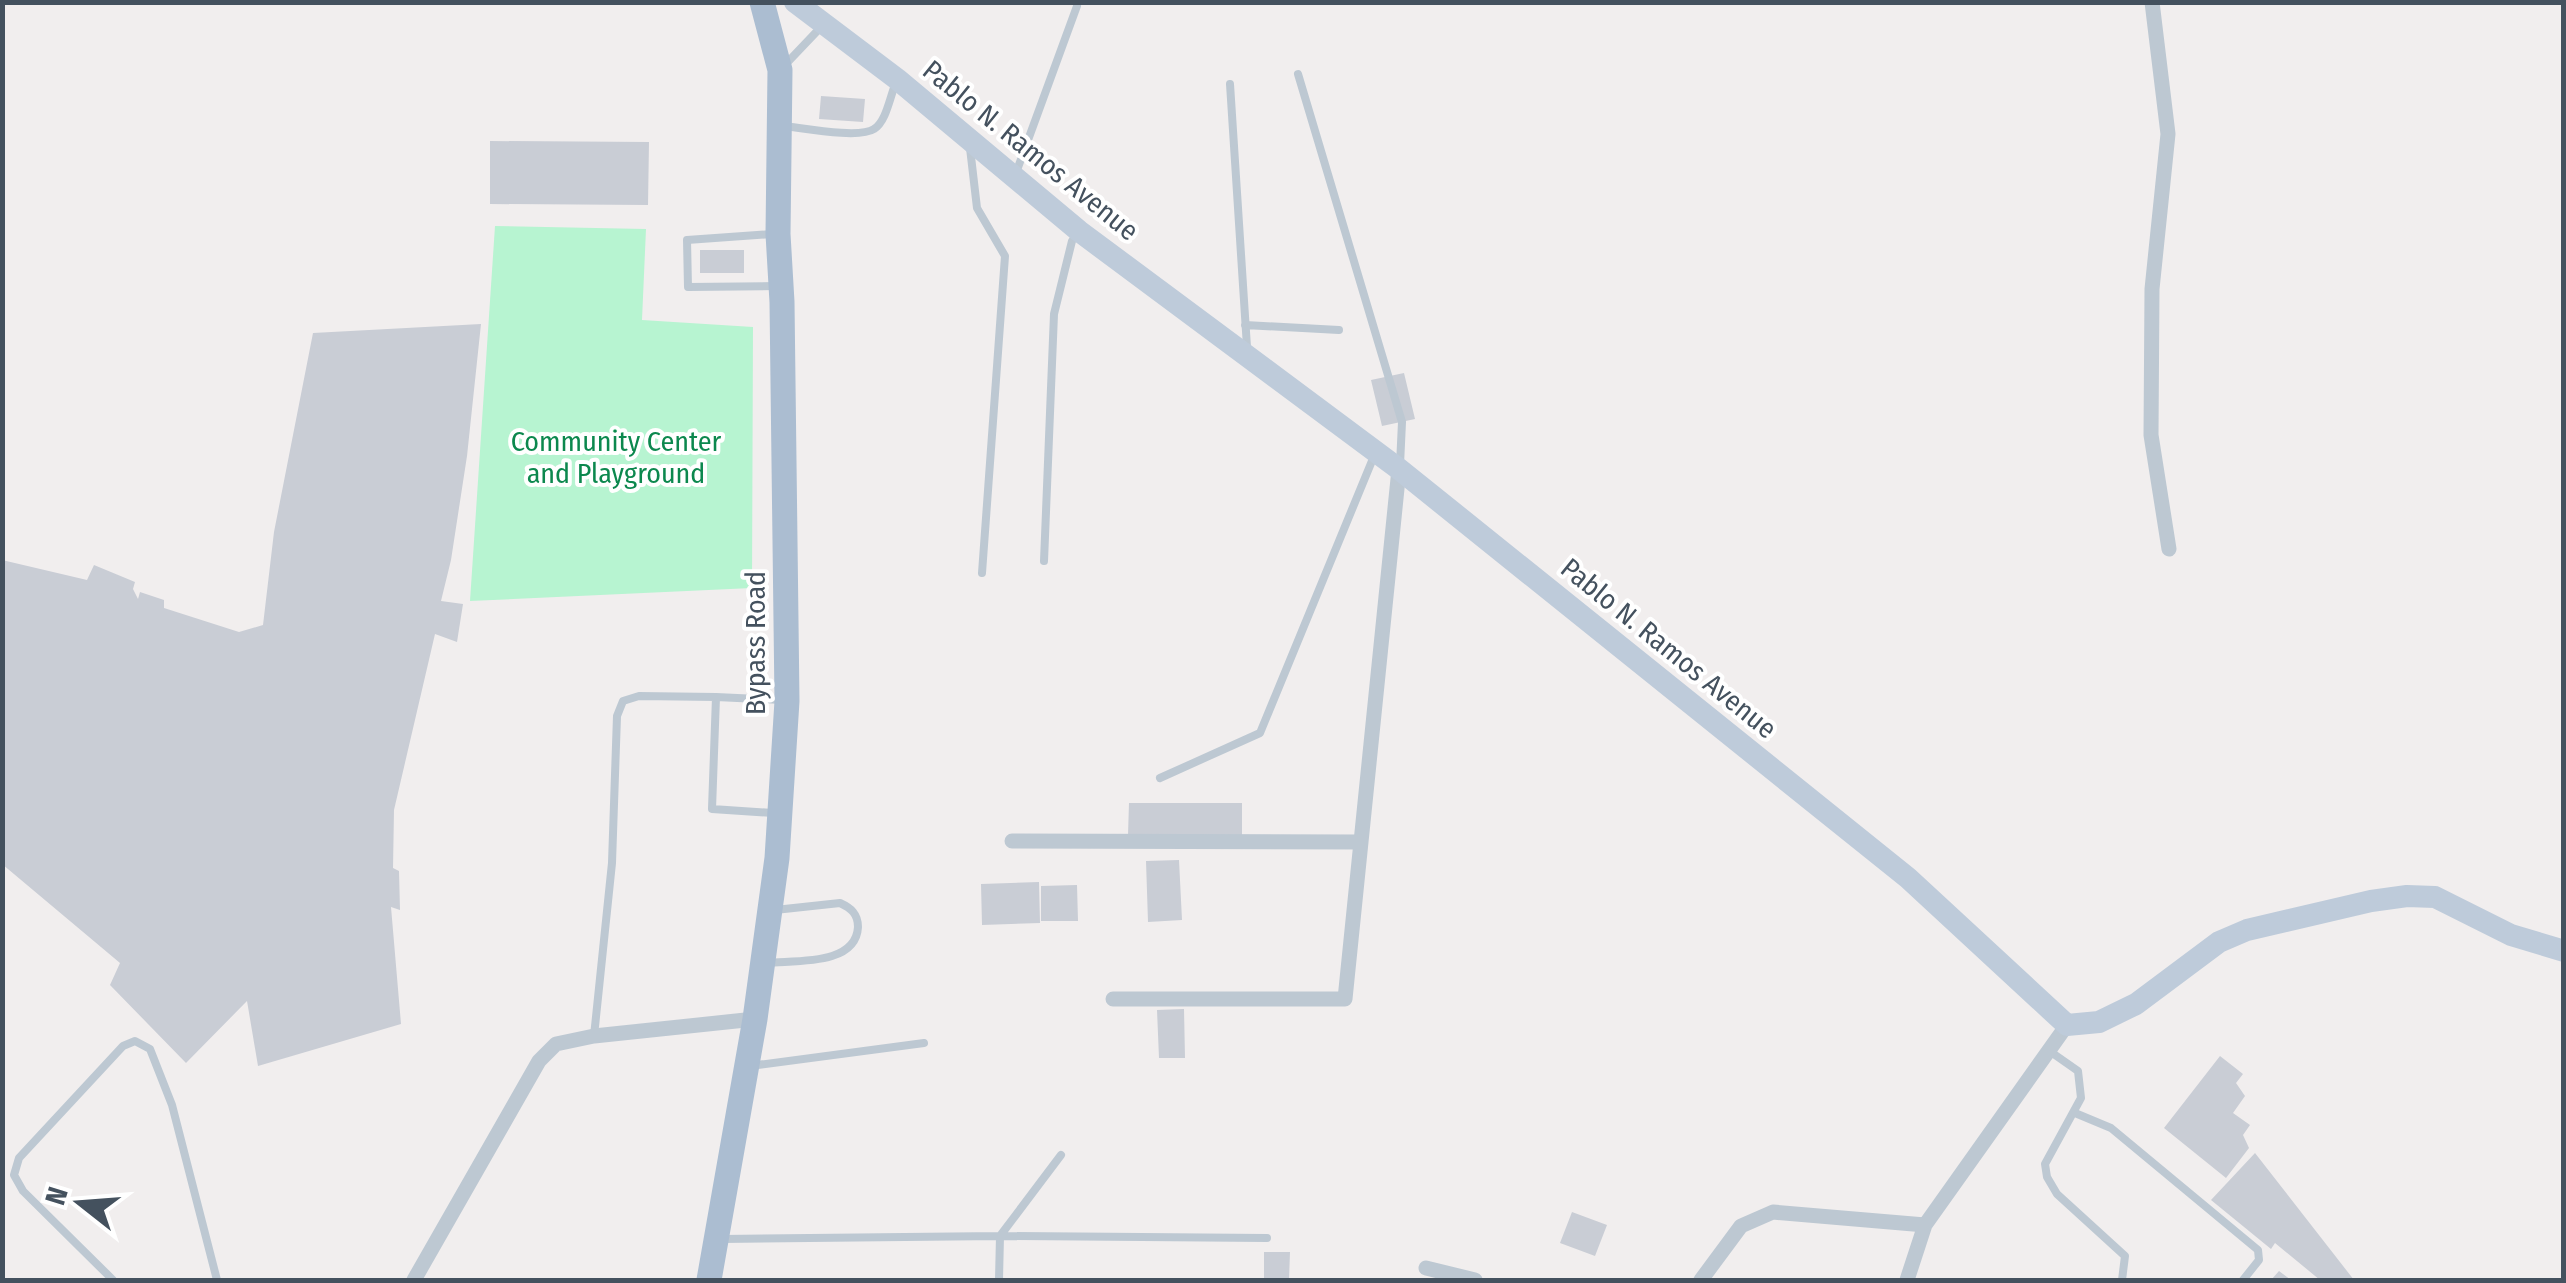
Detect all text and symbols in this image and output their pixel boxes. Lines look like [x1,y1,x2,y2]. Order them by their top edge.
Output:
street label: Pablo N. Ramos Avenue [916,53,1145,247]
park label: Community Center and Playground [511,425,722,490]
street label: Pablo N. Ramos Avenue [1554,551,1783,745]
street label: Bypass Road [739,571,772,715]
north arrow [30,1153,130,1253]
text: N [38,1183,75,1209]

